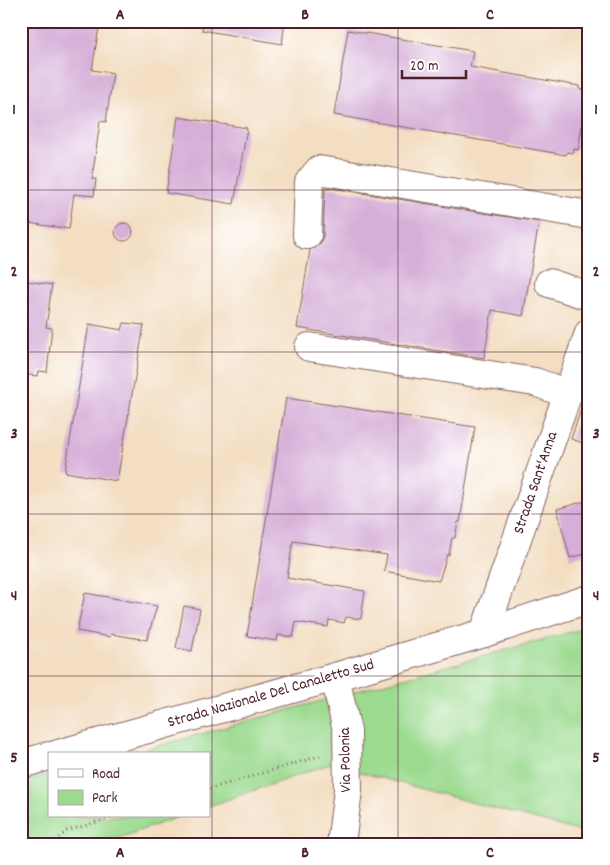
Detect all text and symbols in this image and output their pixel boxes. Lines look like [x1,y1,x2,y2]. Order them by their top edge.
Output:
text: A [116,4,125,27]
text: B [301,4,309,27]
text: C [486,4,494,27]
scale bar [402,48,466,80]
text: 20 m [410,56,438,78]
text: 1 [12,99,16,122]
text: 1 [594,99,598,122]
text: 2 [11,261,18,284]
text: 2 [593,261,600,284]
text: 3 [10,423,18,446]
text: 3 [592,423,600,446]
street label: Strada Sant'Anna [508,428,564,537]
text: 4 [11,585,17,608]
text: 4 [593,585,599,608]
street label: Strada Nazionale Del Canaletto Sud [165,653,377,735]
street label: Via Polonia [334,727,358,793]
text: 5 [10,747,18,770]
text: 5 [592,747,600,770]
legend [48,752,210,818]
text: Road [92,764,120,786]
text: Park [92,788,118,810]
text: A [116,842,125,865]
text: B [301,842,309,865]
text: C [486,842,494,865]

